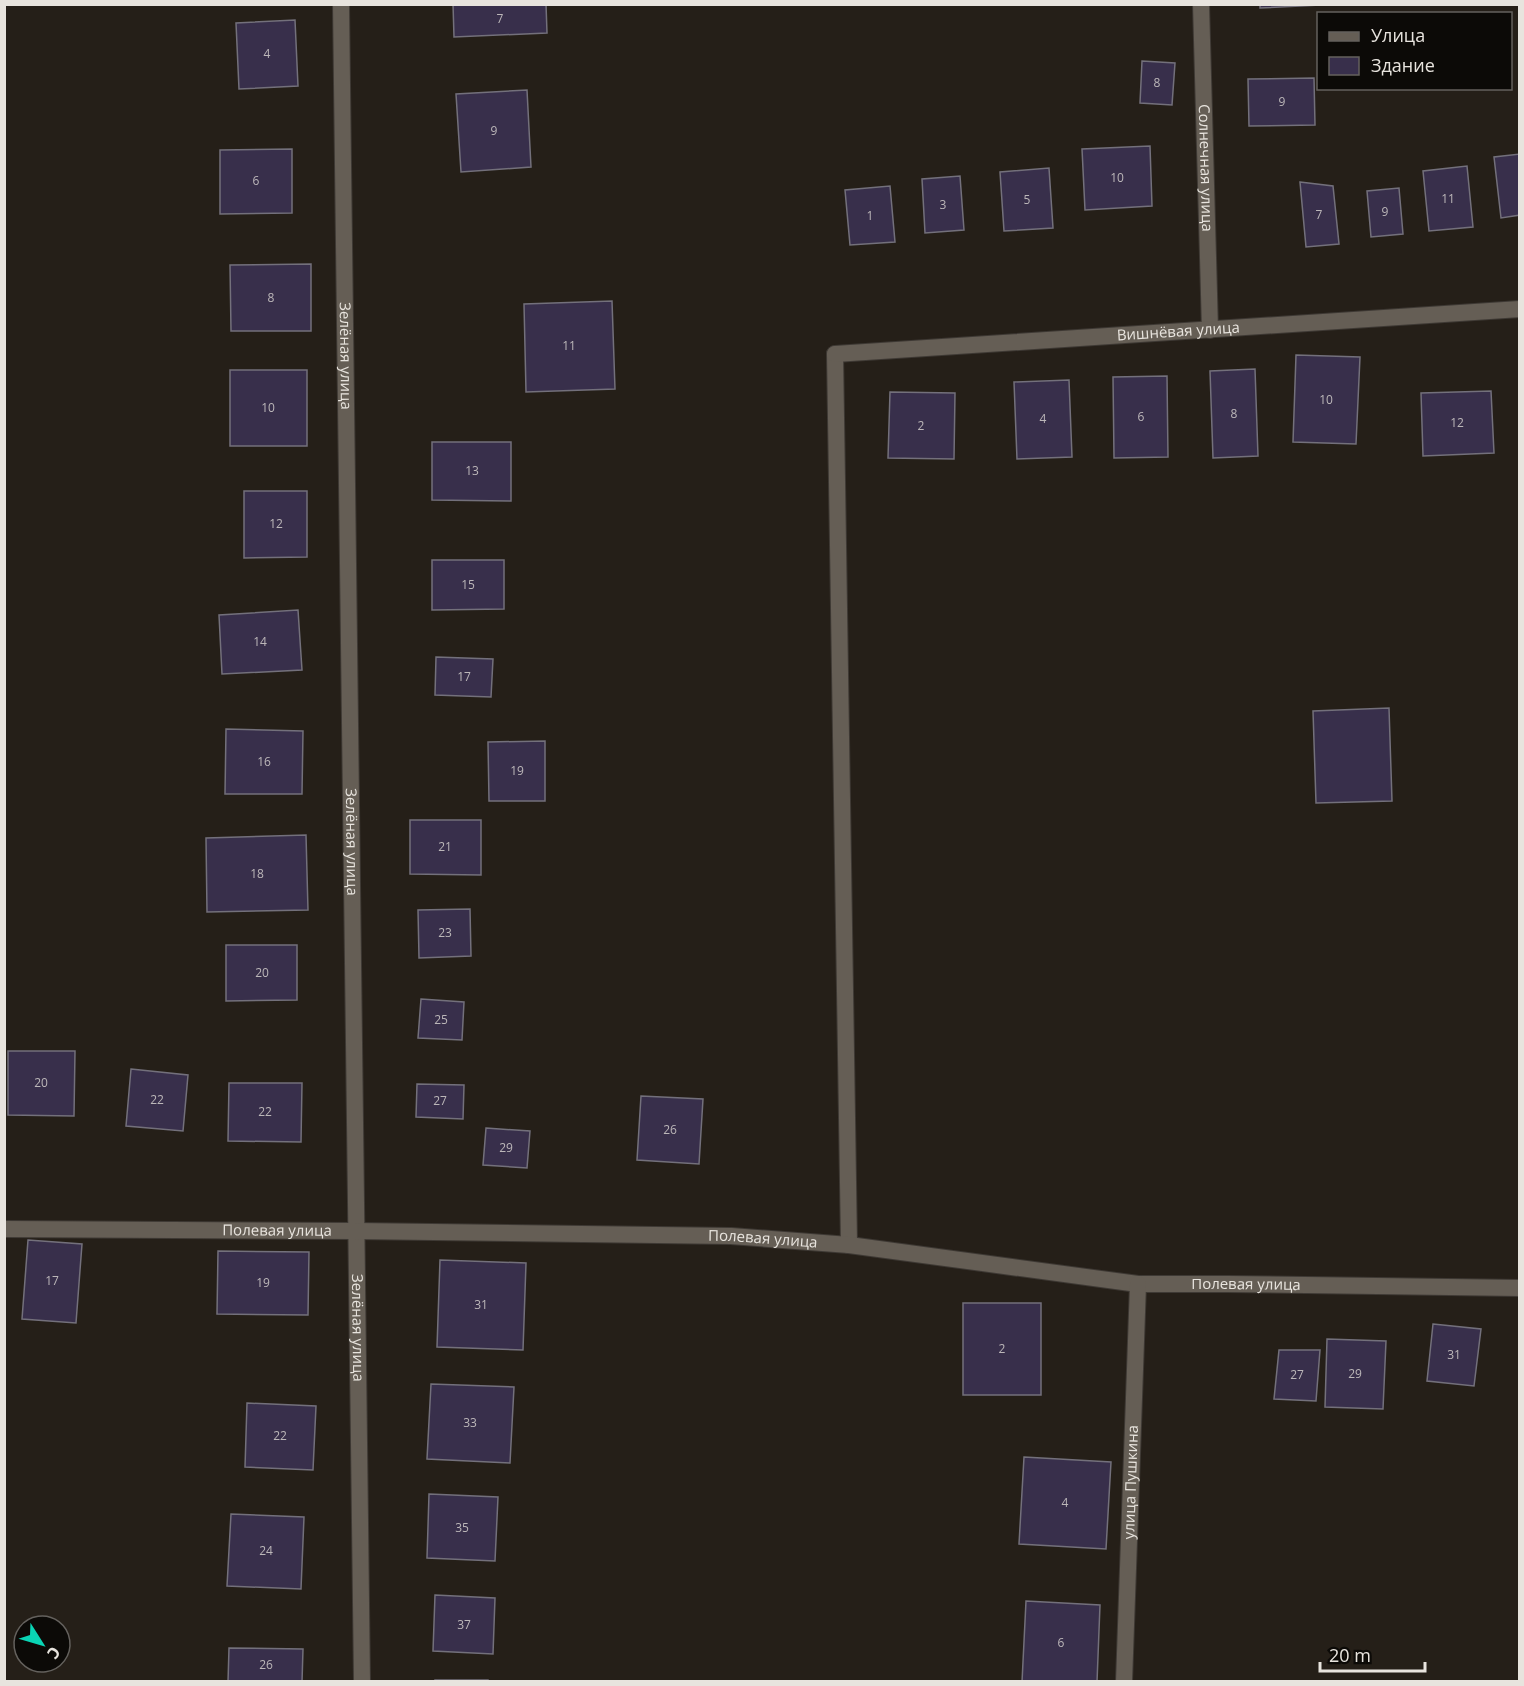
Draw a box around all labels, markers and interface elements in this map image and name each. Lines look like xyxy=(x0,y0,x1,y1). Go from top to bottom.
house number: 7 xyxy=(497,10,504,27)
legend xyxy=(1317,12,1512,90)
text: Улица xyxy=(1371,23,1425,47)
house number: 4 xyxy=(264,45,271,62)
text: Здание xyxy=(1371,53,1435,77)
house number: 8 xyxy=(1154,74,1161,91)
house number: 9 xyxy=(1279,93,1286,110)
street label: Солнечная улица xyxy=(1195,104,1218,232)
house number: 9 xyxy=(491,122,498,139)
house number: 10 xyxy=(1110,169,1124,186)
house number: 6 xyxy=(253,172,260,189)
house number: 11 xyxy=(1441,190,1455,207)
house number: 5 xyxy=(1024,191,1031,208)
house number: 3 xyxy=(940,196,947,213)
house number: 9 xyxy=(1382,203,1389,220)
house number: 7 xyxy=(1316,206,1323,223)
house number: 1 xyxy=(867,207,873,224)
house number: 8 xyxy=(268,289,275,306)
street label: Зелёная улица xyxy=(336,302,357,410)
street label: Вишнёвая улица xyxy=(1116,316,1240,344)
house number: 11 xyxy=(562,337,576,354)
house number: 10 xyxy=(1319,391,1333,408)
house number: 10 xyxy=(261,399,275,416)
house number: 8 xyxy=(1231,405,1238,422)
house number: 6 xyxy=(1138,408,1145,425)
house number: 4 xyxy=(1040,410,1047,427)
house number: 12 xyxy=(1450,414,1464,431)
house number: 2 xyxy=(918,417,925,434)
house number: 13 xyxy=(465,462,479,479)
house number: 12 xyxy=(269,515,283,532)
house number: 15 xyxy=(461,576,475,593)
house number: 14 xyxy=(253,633,267,650)
house number: 17 xyxy=(457,668,471,685)
house number: 16 xyxy=(257,753,271,770)
house number: 19 xyxy=(510,762,524,779)
street label: Зелёная улица xyxy=(342,788,363,896)
house number: 21 xyxy=(438,838,452,855)
house number: 18 xyxy=(250,865,264,882)
house number: 23 xyxy=(438,924,452,941)
house number: 20 xyxy=(255,964,269,981)
house number: 25 xyxy=(434,1011,448,1028)
house number: 20 xyxy=(34,1074,48,1091)
house number: 22 xyxy=(150,1091,164,1108)
house number: 27 xyxy=(433,1092,447,1109)
house number: 22 xyxy=(258,1103,272,1120)
house number: 26 xyxy=(663,1121,677,1138)
house number: 29 xyxy=(499,1139,513,1156)
street label: Полевая улица xyxy=(222,1219,332,1240)
street label: Полевая улица xyxy=(708,1225,818,1252)
house number: 17 xyxy=(45,1272,59,1289)
street label: Полевая улица xyxy=(1191,1273,1301,1294)
house number: 19 xyxy=(256,1274,270,1291)
street label: Зелёная улица xyxy=(348,1274,369,1382)
house number: 31 xyxy=(474,1296,488,1313)
house number: 2 xyxy=(999,1340,1006,1357)
house number: 31 xyxy=(1447,1346,1461,1363)
house number: 29 xyxy=(1348,1365,1362,1382)
house number: 27 xyxy=(1290,1366,1304,1383)
house number: 33 xyxy=(463,1414,477,1431)
street label: улица Пушкина xyxy=(1118,1425,1142,1540)
house number: 22 xyxy=(273,1427,287,1444)
house number: 4 xyxy=(1062,1494,1069,1511)
house number: 35 xyxy=(455,1519,469,1536)
house number: 24 xyxy=(259,1542,273,1559)
north arrow xyxy=(12,1614,72,1674)
house number: 37 xyxy=(457,1616,471,1633)
house number: 6 xyxy=(1058,1634,1065,1651)
scale bar xyxy=(1320,1635,1425,1673)
text: С xyxy=(42,1642,66,1664)
text: 20 m xyxy=(1329,1643,1371,1667)
house number: 26 xyxy=(259,1656,273,1673)

